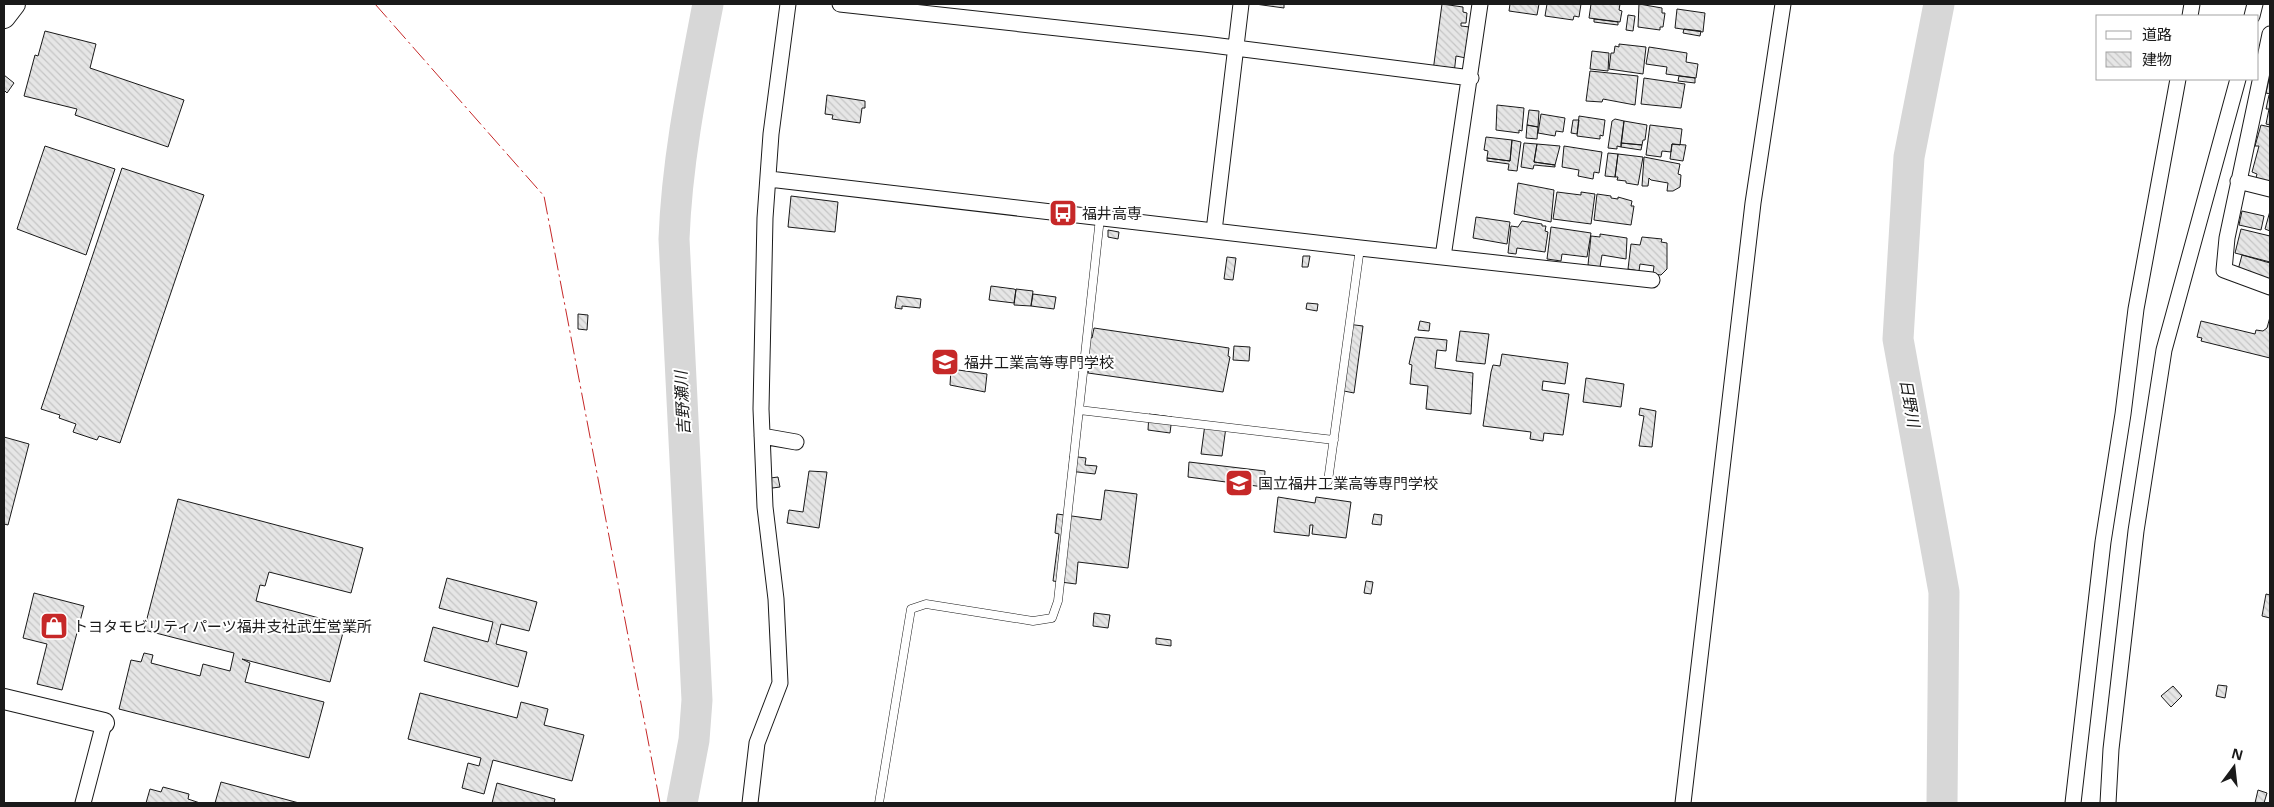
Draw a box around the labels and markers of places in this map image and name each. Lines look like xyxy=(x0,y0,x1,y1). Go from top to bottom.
bus stop icon: 福井高専 xyxy=(1048,198,1078,228)
place label: 福井高専 xyxy=(1082,203,1142,223)
school or university icon: 福井工業高等専門学校 xyxy=(930,347,960,377)
place label: 福井工業高等専門学校 xyxy=(964,352,1114,372)
school or university icon: 国立福井工業高等専門学校 xyxy=(1224,468,1254,498)
place label: 国立福井工業高等専門学校 xyxy=(1258,473,1438,493)
shop icon: トヨタモビリティパーツ福井支社武生営業所 xyxy=(39,611,69,641)
place label: トヨタモビリティパーツ福井支社武生営業所 xyxy=(73,616,372,636)

